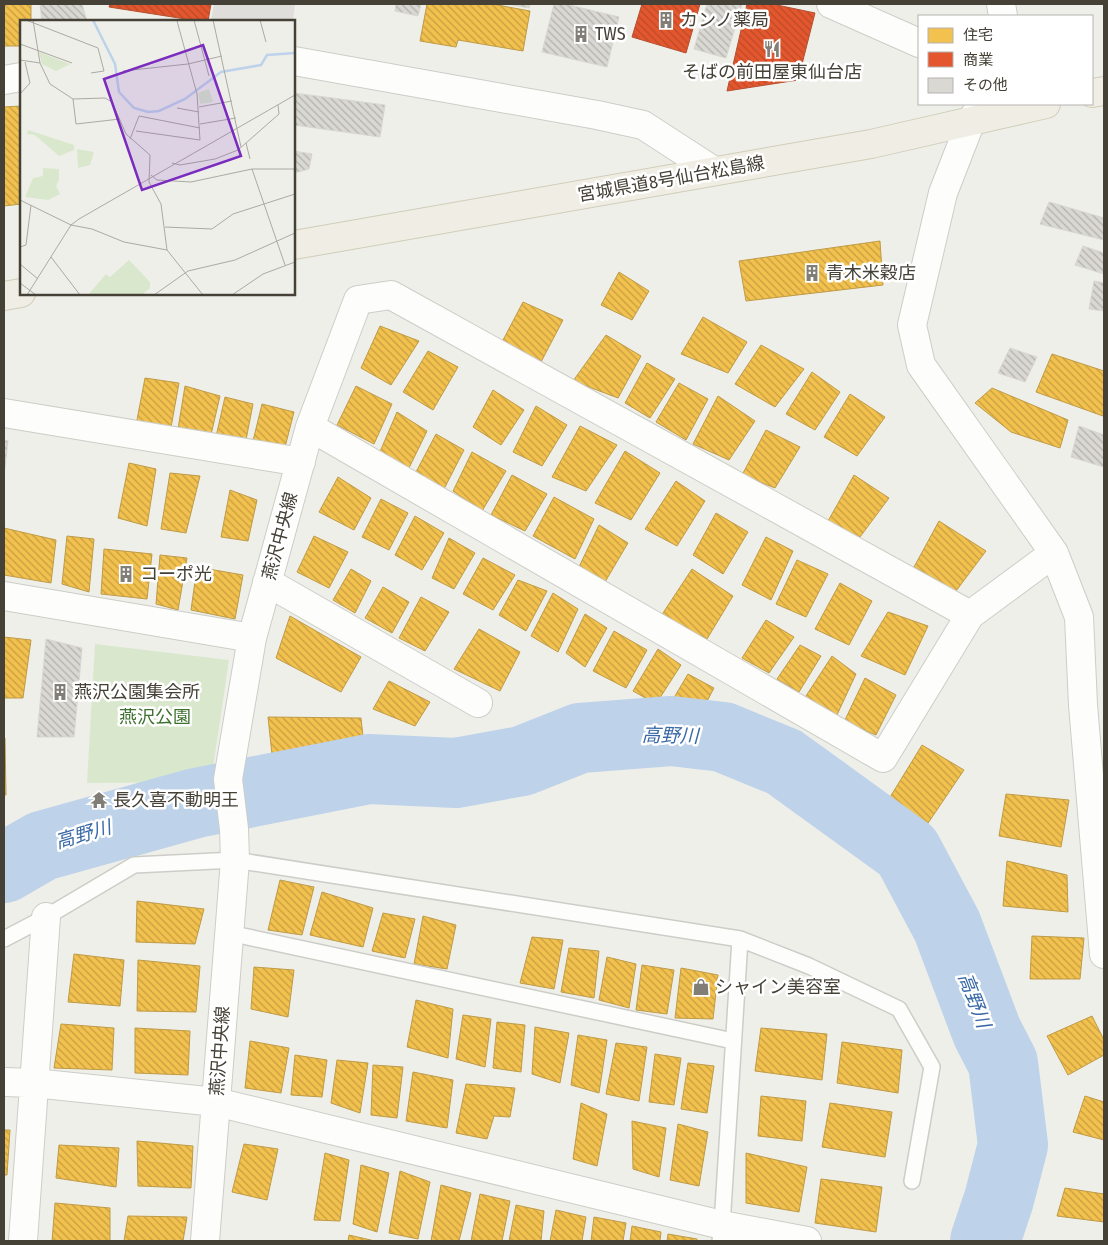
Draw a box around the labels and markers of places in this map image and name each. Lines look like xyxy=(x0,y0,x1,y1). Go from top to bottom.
place label: カンノ薬局 xyxy=(680,9,769,31)
building icon: カンノ薬局 xyxy=(656,10,676,30)
place label: TWS xyxy=(595,23,626,45)
building icon: TWS xyxy=(571,24,591,44)
restaurant icon: そばの前田屋東仙台店 xyxy=(762,39,782,59)
place label: そばの前田屋東仙台店 xyxy=(682,61,862,83)
place label: 青木米穀店 xyxy=(826,262,916,284)
building icon: 青木米穀店 xyxy=(802,263,822,283)
place label: コーポ光 xyxy=(140,563,212,585)
building icon: コーポ光 xyxy=(116,564,136,584)
place label: 燕沢公園集会所 xyxy=(74,681,200,703)
building icon: 燕沢公園集会所 xyxy=(50,682,70,702)
place label: 長久喜不動明王 xyxy=(113,789,239,811)
temple icon: 長久喜不動明王 xyxy=(89,790,109,810)
place label: シャイン美容室 xyxy=(715,976,841,998)
shop icon: シャイン美容室 xyxy=(691,977,711,997)

